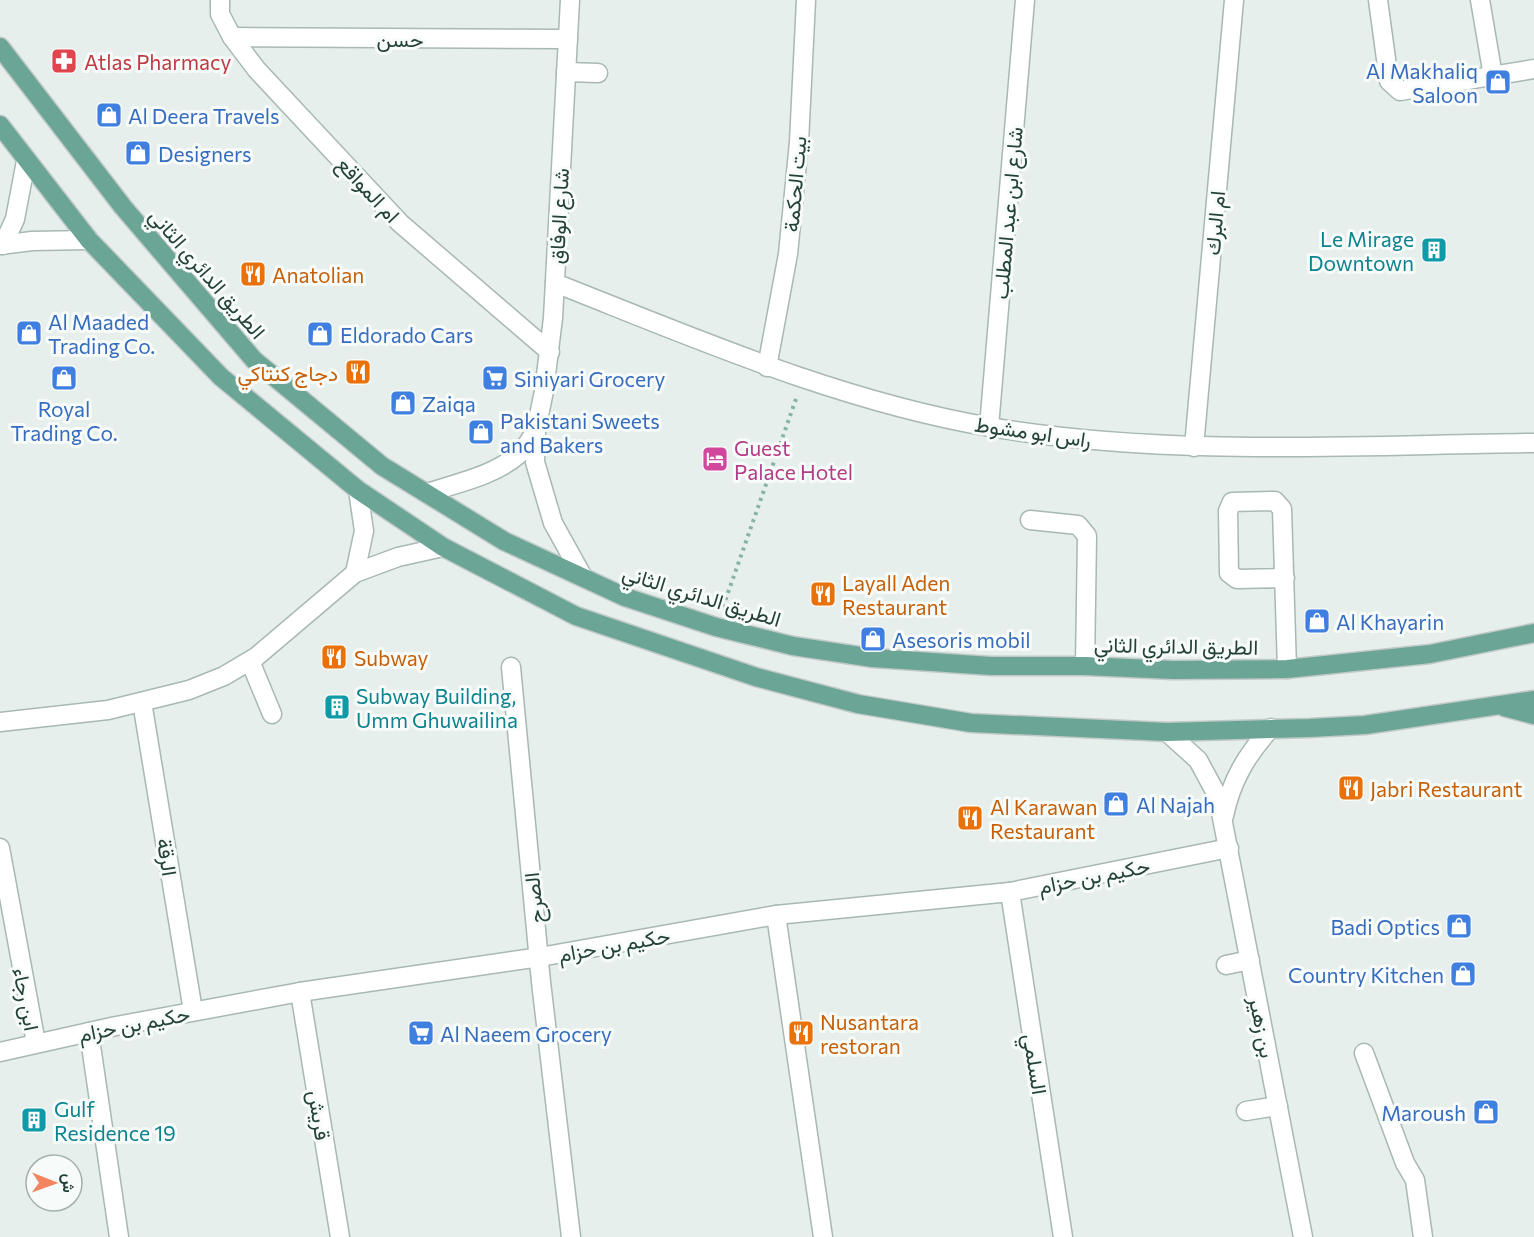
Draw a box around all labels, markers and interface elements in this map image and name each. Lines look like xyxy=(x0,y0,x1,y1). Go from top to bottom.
street label: حسن xyxy=(377,26,423,52)
pharmacy icon: Atlas Pharmacy xyxy=(49,46,79,76)
place label: Atlas Pharmacy xyxy=(84,49,231,74)
place label: Al Makhaliq Saloon xyxy=(1366,58,1478,107)
shop icon: Al Makhaliq Saloon xyxy=(1483,67,1513,97)
shop icon: Al Deera Travels xyxy=(94,100,124,130)
place label: Al Deera Travels xyxy=(128,103,280,128)
street label: شارع ابن عبد المطلب xyxy=(987,126,1030,301)
street label: بيت الحكمة xyxy=(777,135,812,233)
shop icon: Designers xyxy=(123,138,153,168)
place label: Designers xyxy=(158,141,252,166)
street label: ام المواقع xyxy=(330,151,406,229)
street label: شارع الوفاق xyxy=(543,167,576,265)
street label: ام البرك xyxy=(1199,190,1232,257)
street label: الطريق الدائري الثاني xyxy=(140,203,271,347)
place label: Le Mirage Downtown xyxy=(1308,226,1414,275)
building icon: Le Mirage Downtown xyxy=(1419,235,1449,265)
restaurant icon: Anatolian xyxy=(238,259,268,289)
place label: Anatolian xyxy=(272,262,364,287)
place label: Al Maaded Trading Co. xyxy=(48,309,155,358)
shop icon: Al Maaded Trading Co. xyxy=(14,318,44,348)
shop icon: Eldorado Cars xyxy=(305,319,335,349)
place label: Eldorado Cars xyxy=(340,322,473,347)
restaurant icon: دجاج كنتاكي xyxy=(343,357,373,387)
place label: دجاج كنتاكي xyxy=(237,360,338,391)
shop icon: Royal Trading Co. xyxy=(49,363,79,393)
supermarket icon: Siniyari Grocery xyxy=(480,363,510,393)
place label: Siniyari Grocery xyxy=(514,366,665,391)
shop icon: Zaiqa xyxy=(388,388,418,418)
place label: Zaiqa xyxy=(422,391,476,416)
place label: Royal Trading Co. xyxy=(10,396,118,445)
place label: Pakistani Sweets and Bakers xyxy=(500,408,660,457)
street label: راس ابو مشوط xyxy=(973,410,1093,454)
shop icon: Pakistani Sweets and Bakers xyxy=(466,417,496,447)
place label: Guest Palace Hotel xyxy=(734,435,853,484)
hotel icon: Guest Palace Hotel xyxy=(700,444,730,474)
street label: الطريق الدائري الثاني xyxy=(618,559,784,637)
place label: Layall Aden Restaurant xyxy=(842,570,950,619)
restaurant icon: Layall Aden Restaurant xyxy=(808,579,838,609)
shop icon: Al Khayarin xyxy=(1302,606,1332,636)
place label: Al Khayarin xyxy=(1336,609,1444,634)
shop icon: Asesoris mobil xyxy=(858,624,888,654)
place label: Asesoris mobil xyxy=(892,627,1031,652)
street label: الطريق الدائري الثاني xyxy=(1094,631,1258,665)
restaurant icon: Subway xyxy=(319,642,349,672)
place label: Subway xyxy=(354,645,429,670)
place label: Subway Building, Umm Ghuwailina xyxy=(356,683,518,732)
building icon: Subway Building, Umm Ghuwailina xyxy=(322,692,352,722)
restaurant icon: Jabri Restaurant xyxy=(1336,773,1366,803)
place label: Jabri Restaurant xyxy=(1370,776,1522,801)
shop icon: Al Najah xyxy=(1101,789,1131,819)
place label: Al Najah xyxy=(1136,792,1215,817)
place label: Al Karawan Restaurant xyxy=(990,794,1097,843)
restaurant icon: Al Karawan Restaurant xyxy=(955,803,985,833)
street label: الرقة xyxy=(151,836,183,878)
street label: حكيم بن حزام xyxy=(1036,852,1153,901)
street label: الصرح xyxy=(518,871,551,925)
shop icon: Badi Optics xyxy=(1444,911,1474,941)
place label: Badi Optics xyxy=(1331,914,1440,939)
street label: حكيم بن حزام xyxy=(556,922,672,969)
shop icon: Country Kitchen xyxy=(1448,959,1478,989)
place label: Country Kitchen xyxy=(1288,962,1444,987)
street label: ابن رجاء xyxy=(7,965,45,1033)
street label: بن زهير xyxy=(1243,993,1281,1060)
street label: حكيم بن حزام xyxy=(76,1000,193,1049)
place label: Nusantara restoran xyxy=(820,1009,919,1058)
supermarket icon: Al Naeem Grocery xyxy=(406,1018,436,1048)
restaurant icon: Nusantara restoran xyxy=(786,1018,816,1048)
place label: Al Naeem Grocery xyxy=(440,1021,612,1046)
street label: السلمي xyxy=(1013,1032,1053,1097)
street label: قريش xyxy=(302,1088,336,1142)
place label: Gulf Residence 19 xyxy=(54,1096,176,1145)
shop icon: Maroush xyxy=(1471,1097,1501,1127)
place label: Maroush xyxy=(1381,1100,1466,1125)
building icon: Gulf Residence 19 xyxy=(19,1105,49,1135)
north arrow xyxy=(24,1153,84,1213)
text: ش xyxy=(59,1173,79,1193)

